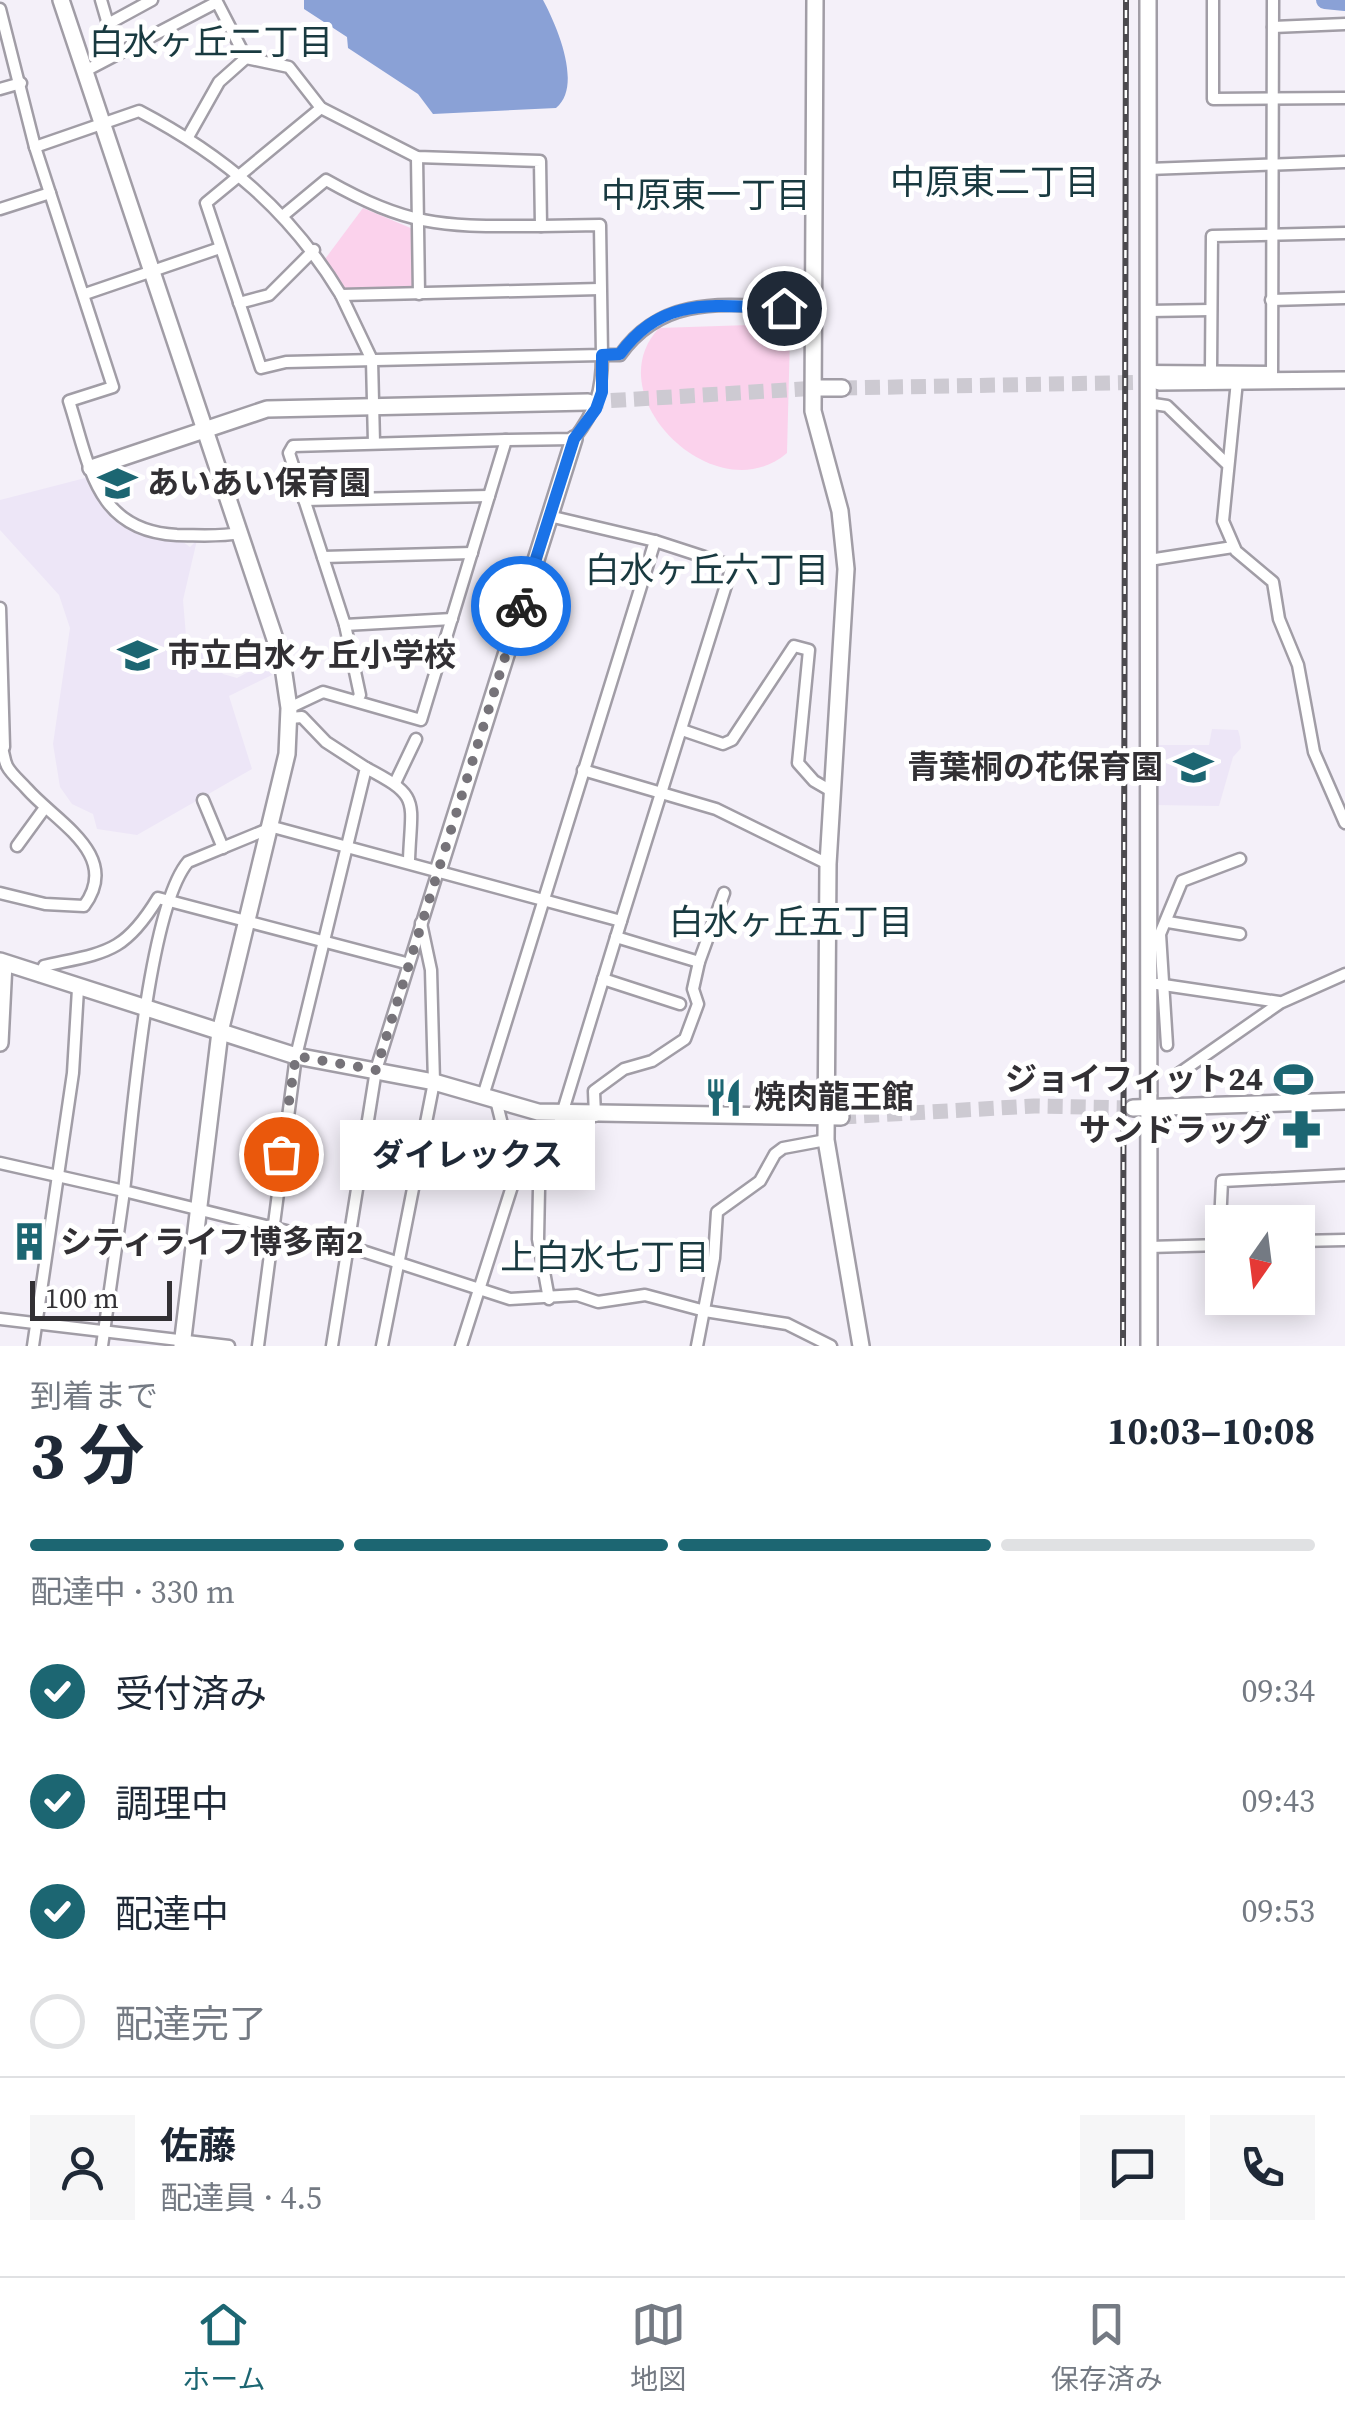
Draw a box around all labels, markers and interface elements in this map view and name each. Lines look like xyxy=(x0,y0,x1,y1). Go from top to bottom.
district label: 白水ヶ丘二丁目 xyxy=(88,18,334,66)
district label: 中原東二丁目 xyxy=(890,158,1100,206)
district label: 中原東一丁目 xyxy=(601,171,811,219)
pin xyxy=(742,266,827,351)
icon: home xyxy=(757,281,812,336)
place label: あいあい保育園 xyxy=(147,461,371,505)
school or university icon: あいあい保育園 xyxy=(96,462,138,504)
district label: 白水ヶ丘六丁目 xyxy=(584,546,830,594)
courier xyxy=(471,556,571,656)
icon: bike xyxy=(494,579,549,634)
place label: 市立白水ヶ丘小学校 xyxy=(168,633,456,677)
school or university icon: 市立白水ヶ丘小学校 xyxy=(117,634,159,676)
place label: 青葉桐の花保育園 xyxy=(907,745,1163,789)
school or university icon: 青葉桐の花保育園 xyxy=(1172,746,1214,788)
district label: 白水ヶ丘五丁目 xyxy=(668,898,914,946)
place label: ジョイフィット24 xyxy=(1005,1057,1263,1101)
sports icon: ジョイフィット24 xyxy=(1272,1058,1314,1100)
place label: 焼肉龍王館 xyxy=(754,1075,914,1119)
restaurant icon: 焼肉龍王館 xyxy=(703,1076,745,1118)
place label: サンドラッグ xyxy=(1079,1108,1271,1152)
pharmacy icon: サンドラッグ xyxy=(1280,1109,1322,1151)
pin xyxy=(239,1112,324,1197)
callout: ダイレックス xyxy=(341,1119,596,1189)
icon: bag xyxy=(254,1127,309,1182)
text: ダイレックス xyxy=(372,1133,563,1177)
north arrow xyxy=(1205,1205,1315,1315)
map controls xyxy=(1205,1205,1315,1315)
place label: シティライフ博多南2 xyxy=(60,1220,363,1264)
building icon: シティライフ博多南2 xyxy=(9,1221,51,1263)
district label: 上白水七丁目 xyxy=(500,1233,710,1281)
scale bar xyxy=(30,1276,172,1320)
text: 100 m xyxy=(45,1279,119,1317)
text: 到着まで xyxy=(30,1374,158,1418)
text: 10:03–10:08 xyxy=(1107,1405,1315,1457)
text: 3 分 xyxy=(30,1411,144,1500)
text: 配達中 · 330 m xyxy=(30,1570,235,1614)
icon: check xyxy=(30,1664,85,1719)
text: 受付済み xyxy=(115,1668,267,1720)
text: 09:34 xyxy=(1241,1669,1315,1713)
icon: check xyxy=(30,1774,85,1829)
text: 調理中 xyxy=(115,1778,229,1830)
text: 09:43 xyxy=(1241,1779,1315,1823)
icon: check xyxy=(30,1884,85,1939)
text: 配達中 xyxy=(115,1888,229,1940)
text: 09:53 xyxy=(1241,1889,1315,1933)
text: 配達完了 xyxy=(115,1998,267,2050)
button: person xyxy=(30,2115,135,2220)
button: chat xyxy=(1080,2115,1185,2220)
button: phone xyxy=(1210,2115,1315,2220)
text: 佐藤 xyxy=(160,2120,236,2172)
text: 配達員 · 4.5 xyxy=(160,2176,322,2220)
tab: ホーム xyxy=(182,2297,265,2398)
tab: 地図 xyxy=(630,2297,686,2398)
tab: 保存済み xyxy=(1051,2297,1163,2398)

